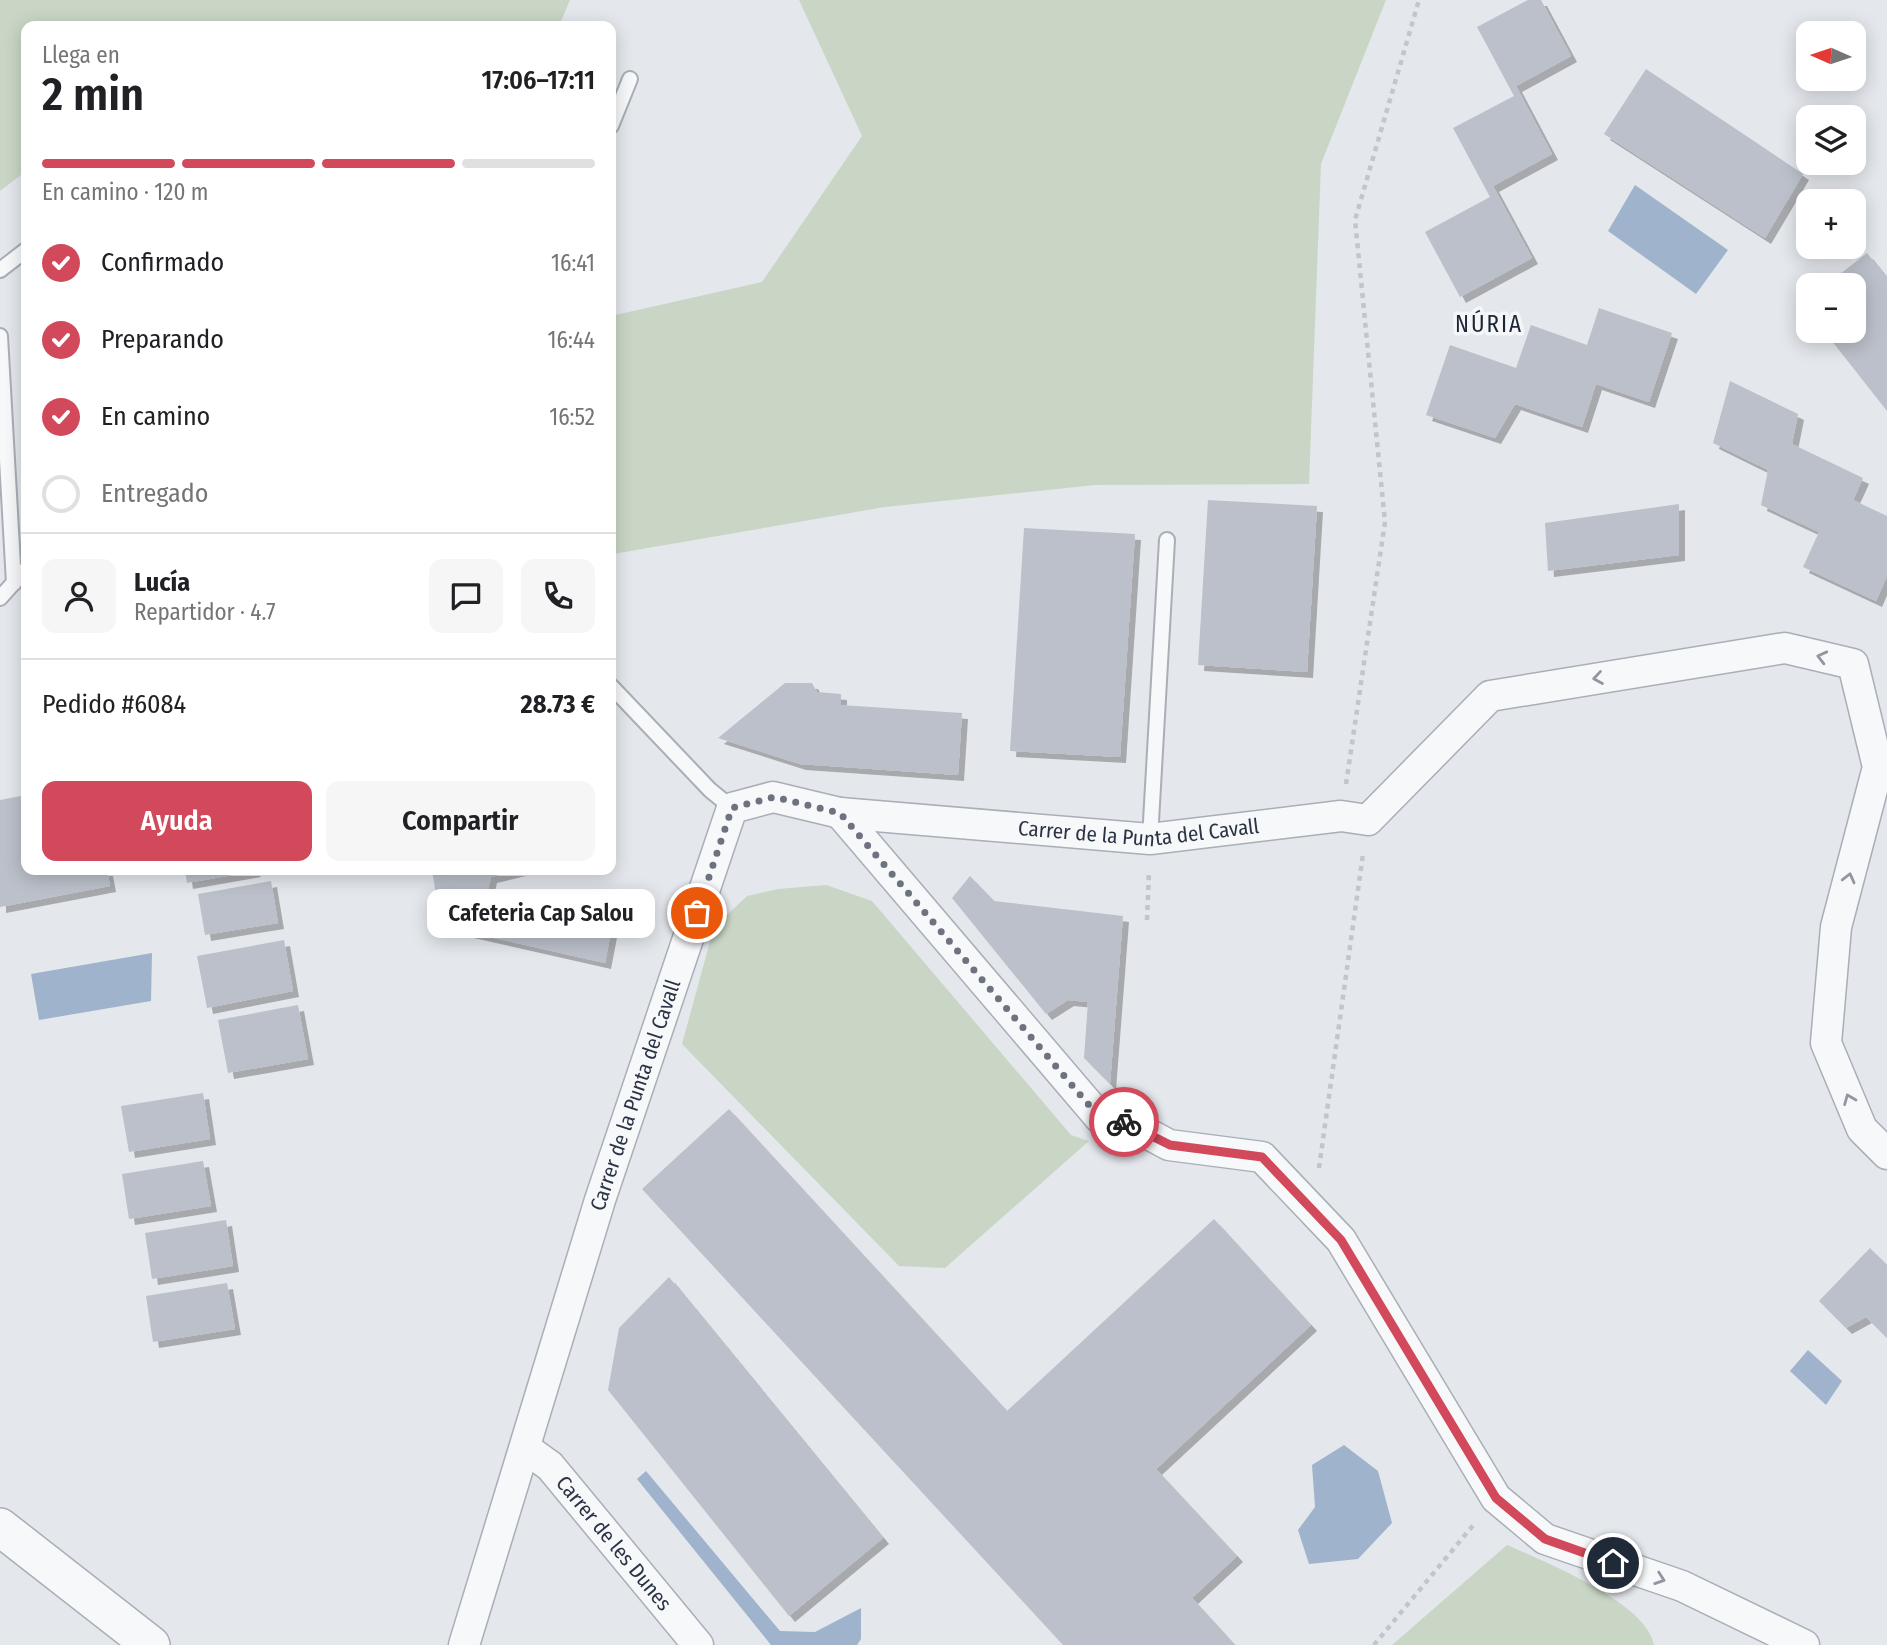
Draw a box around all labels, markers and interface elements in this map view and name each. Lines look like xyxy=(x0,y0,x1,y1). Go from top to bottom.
north arrow xyxy=(1796,21,1866,91)
map controls xyxy=(1796,21,1866,343)
text: Llega en xyxy=(42,41,120,69)
text: 17:06–17:11 xyxy=(481,65,595,96)
text: 2 min xyxy=(42,67,144,122)
button: layers xyxy=(1796,105,1866,175)
text: En camino · 120 m xyxy=(42,178,209,206)
button: + xyxy=(1796,189,1866,259)
icon: check xyxy=(42,244,80,282)
text: Confirmado xyxy=(101,247,224,278)
text: 16:41 xyxy=(551,249,595,277)
button: − xyxy=(1796,273,1866,343)
district label: NÚRIA xyxy=(1455,309,1523,338)
icon: check xyxy=(42,321,80,359)
text: Preparando xyxy=(101,324,224,355)
text: 16:44 xyxy=(548,326,595,354)
icon: check xyxy=(42,398,80,436)
text: En camino xyxy=(101,401,210,432)
text: 16:52 xyxy=(549,403,595,431)
text: Entregado xyxy=(101,478,208,509)
button: person xyxy=(42,559,116,633)
button: chat xyxy=(429,559,503,633)
button: phone xyxy=(521,559,595,633)
text: Lucía xyxy=(134,567,190,598)
text: Repartidor · 4.7 xyxy=(134,598,276,626)
one-way arrow xyxy=(1816,651,1828,665)
one-way arrow xyxy=(1592,670,1604,685)
text: Pedido #6084 xyxy=(42,689,186,720)
text: 28.73 € xyxy=(521,689,595,720)
button: Ayuda xyxy=(42,781,312,861)
button: Compartir xyxy=(326,781,595,861)
street label: Carrer de la Punta del Cavall xyxy=(1017,813,1261,852)
one-way arrow xyxy=(1841,872,1855,884)
pin xyxy=(667,883,727,943)
callout: Cafeteria Cap Salou xyxy=(428,888,655,937)
icon: bag xyxy=(678,894,716,932)
text: Cafeteria Cap Salou xyxy=(448,899,634,927)
street label: Carrer de la Punta del Cavall xyxy=(585,976,686,1214)
courier xyxy=(1089,1087,1159,1157)
one-way arrow xyxy=(1844,1094,1858,1106)
icon: bike xyxy=(1105,1103,1143,1141)
street label: Carrer de les Dunes xyxy=(550,1470,677,1616)
pin xyxy=(1583,1533,1643,1593)
icon: home xyxy=(1594,1544,1632,1582)
one-way arrow xyxy=(1654,1571,1666,1585)

